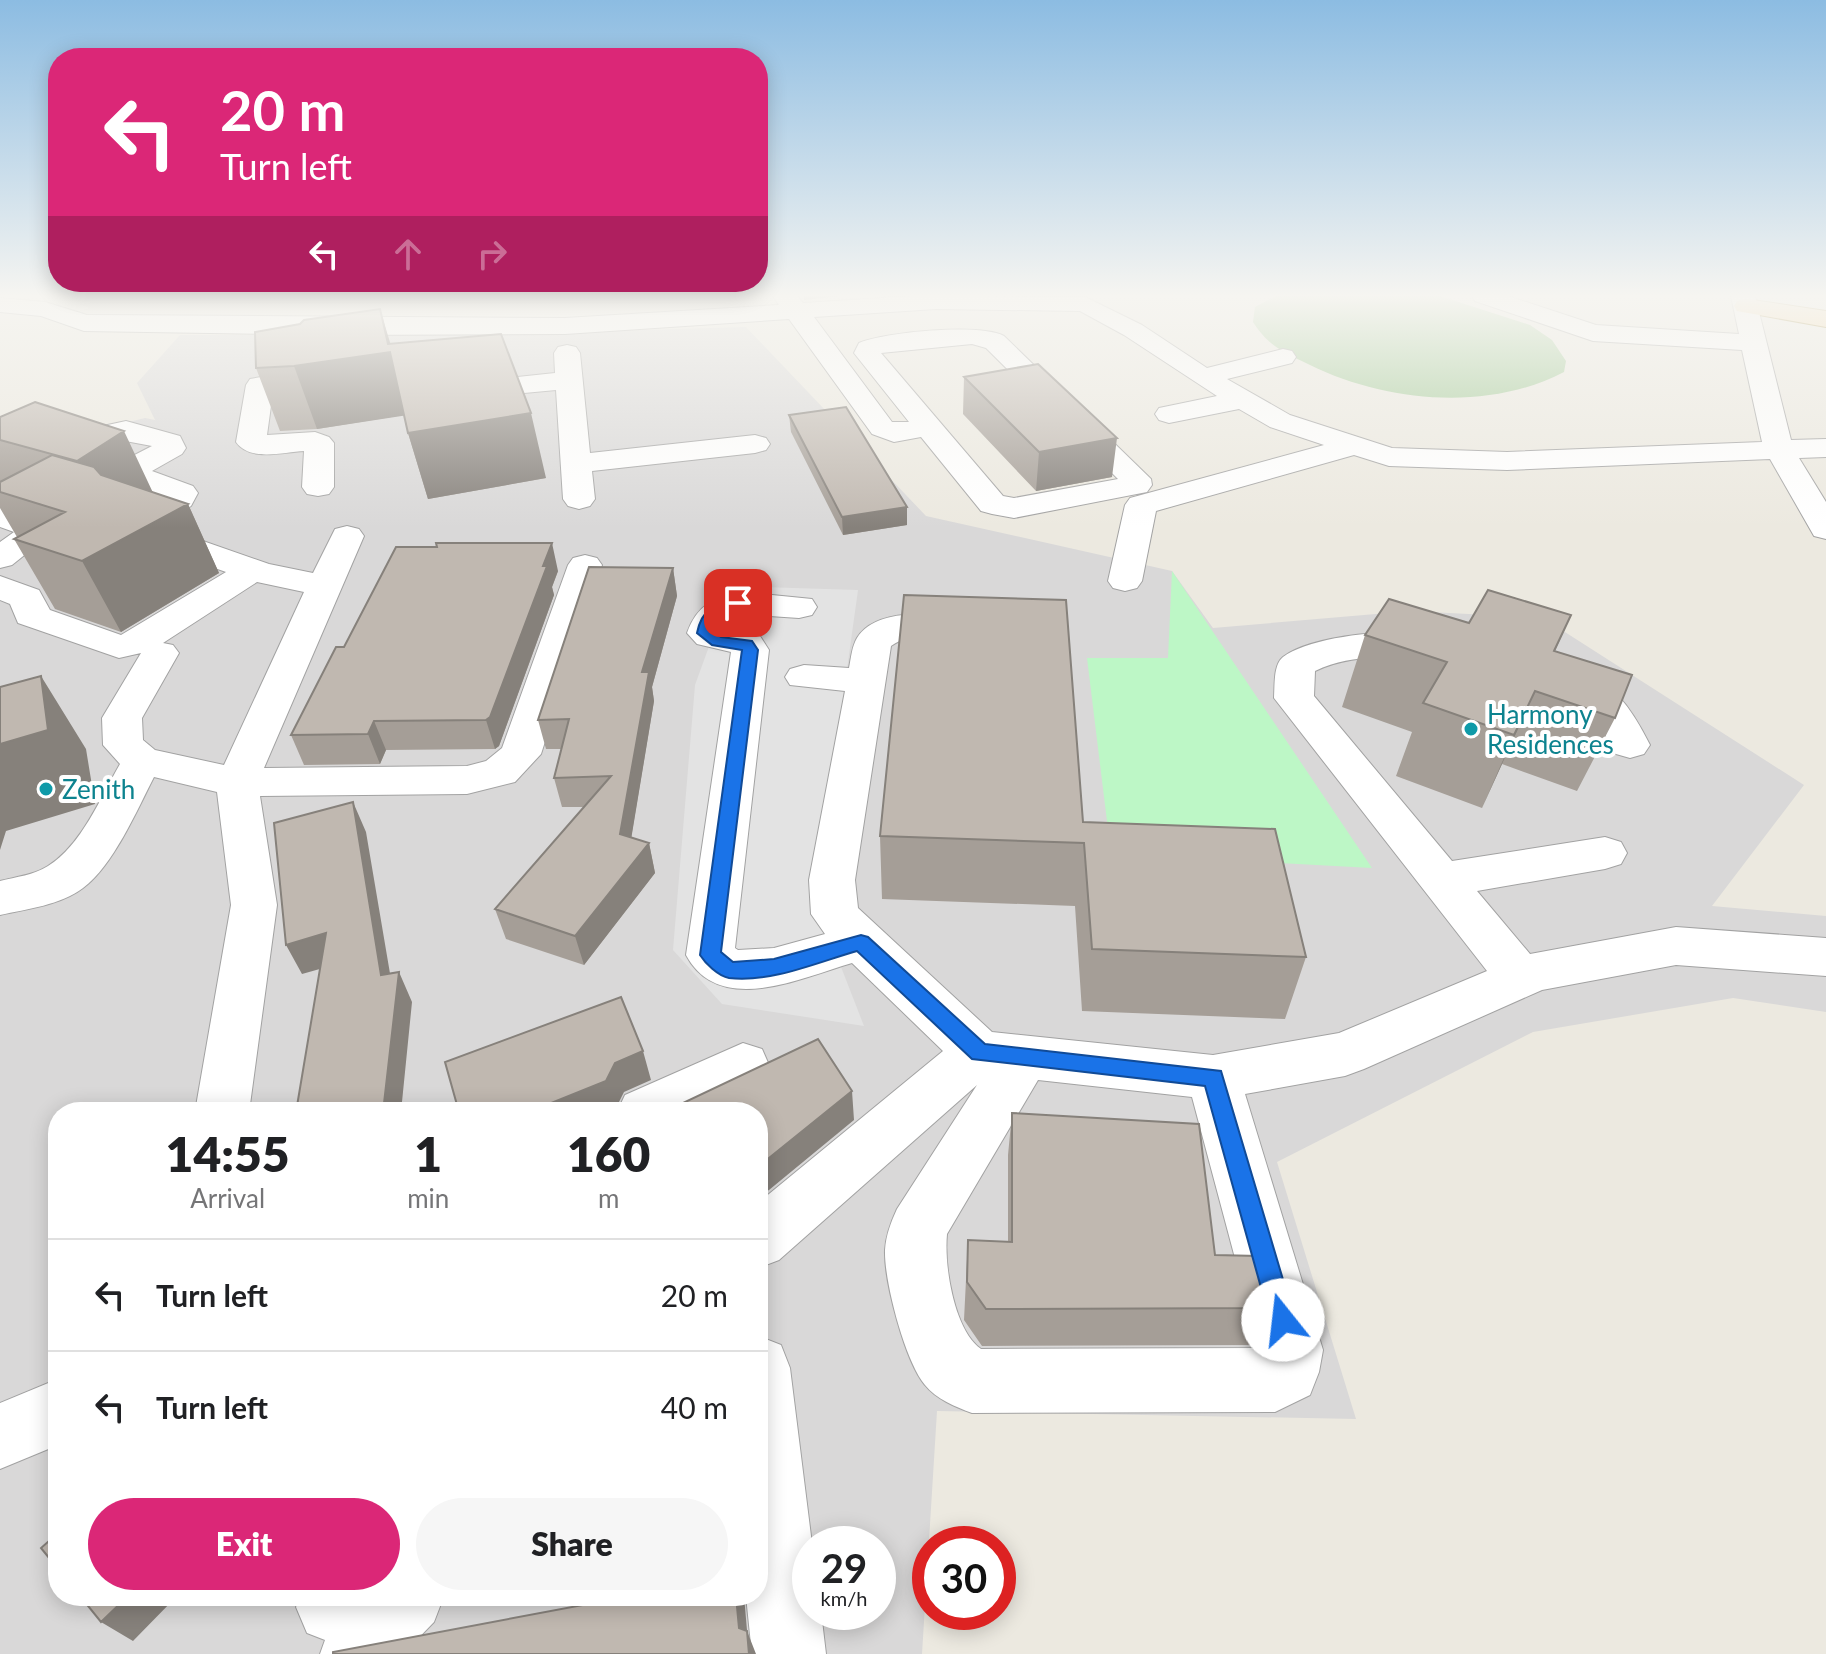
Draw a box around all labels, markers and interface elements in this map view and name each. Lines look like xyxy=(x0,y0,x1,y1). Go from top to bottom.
text: 20 m xyxy=(220,76,345,143)
icon: left xyxy=(88,80,192,184)
text: Turn left xyxy=(220,144,352,188)
icon: left xyxy=(302,232,346,276)
icon: ahead xyxy=(386,232,430,276)
icon: right xyxy=(470,232,514,276)
pin xyxy=(704,569,772,637)
icon: arrive xyxy=(716,581,760,625)
place label: Harmony Residences xyxy=(1487,698,1614,760)
marker: Harmony Residences xyxy=(1462,720,1480,738)
place label: Zenith xyxy=(62,773,135,805)
marker: Zenith xyxy=(37,780,55,798)
text: 14:55 xyxy=(166,1125,290,1182)
text: 1 xyxy=(414,1125,442,1182)
text: 160 xyxy=(567,1125,650,1182)
text: Arrival xyxy=(190,1182,265,1214)
text: min xyxy=(407,1182,449,1214)
text: m xyxy=(598,1182,619,1214)
icon: left xyxy=(88,1273,132,1317)
text: Turn left xyxy=(156,1277,268,1313)
text: 20 m xyxy=(661,1277,728,1313)
position arrow xyxy=(1241,1278,1325,1362)
icon: left xyxy=(88,1385,132,1429)
text: Turn left xyxy=(156,1389,268,1425)
text: 40 m xyxy=(661,1389,728,1425)
button: Exit xyxy=(88,1498,400,1590)
button: Share xyxy=(416,1498,728,1590)
speed limit sign: 30 xyxy=(912,1526,1016,1630)
text: 29 xyxy=(821,1544,867,1592)
text: km/h xyxy=(821,1586,867,1610)

